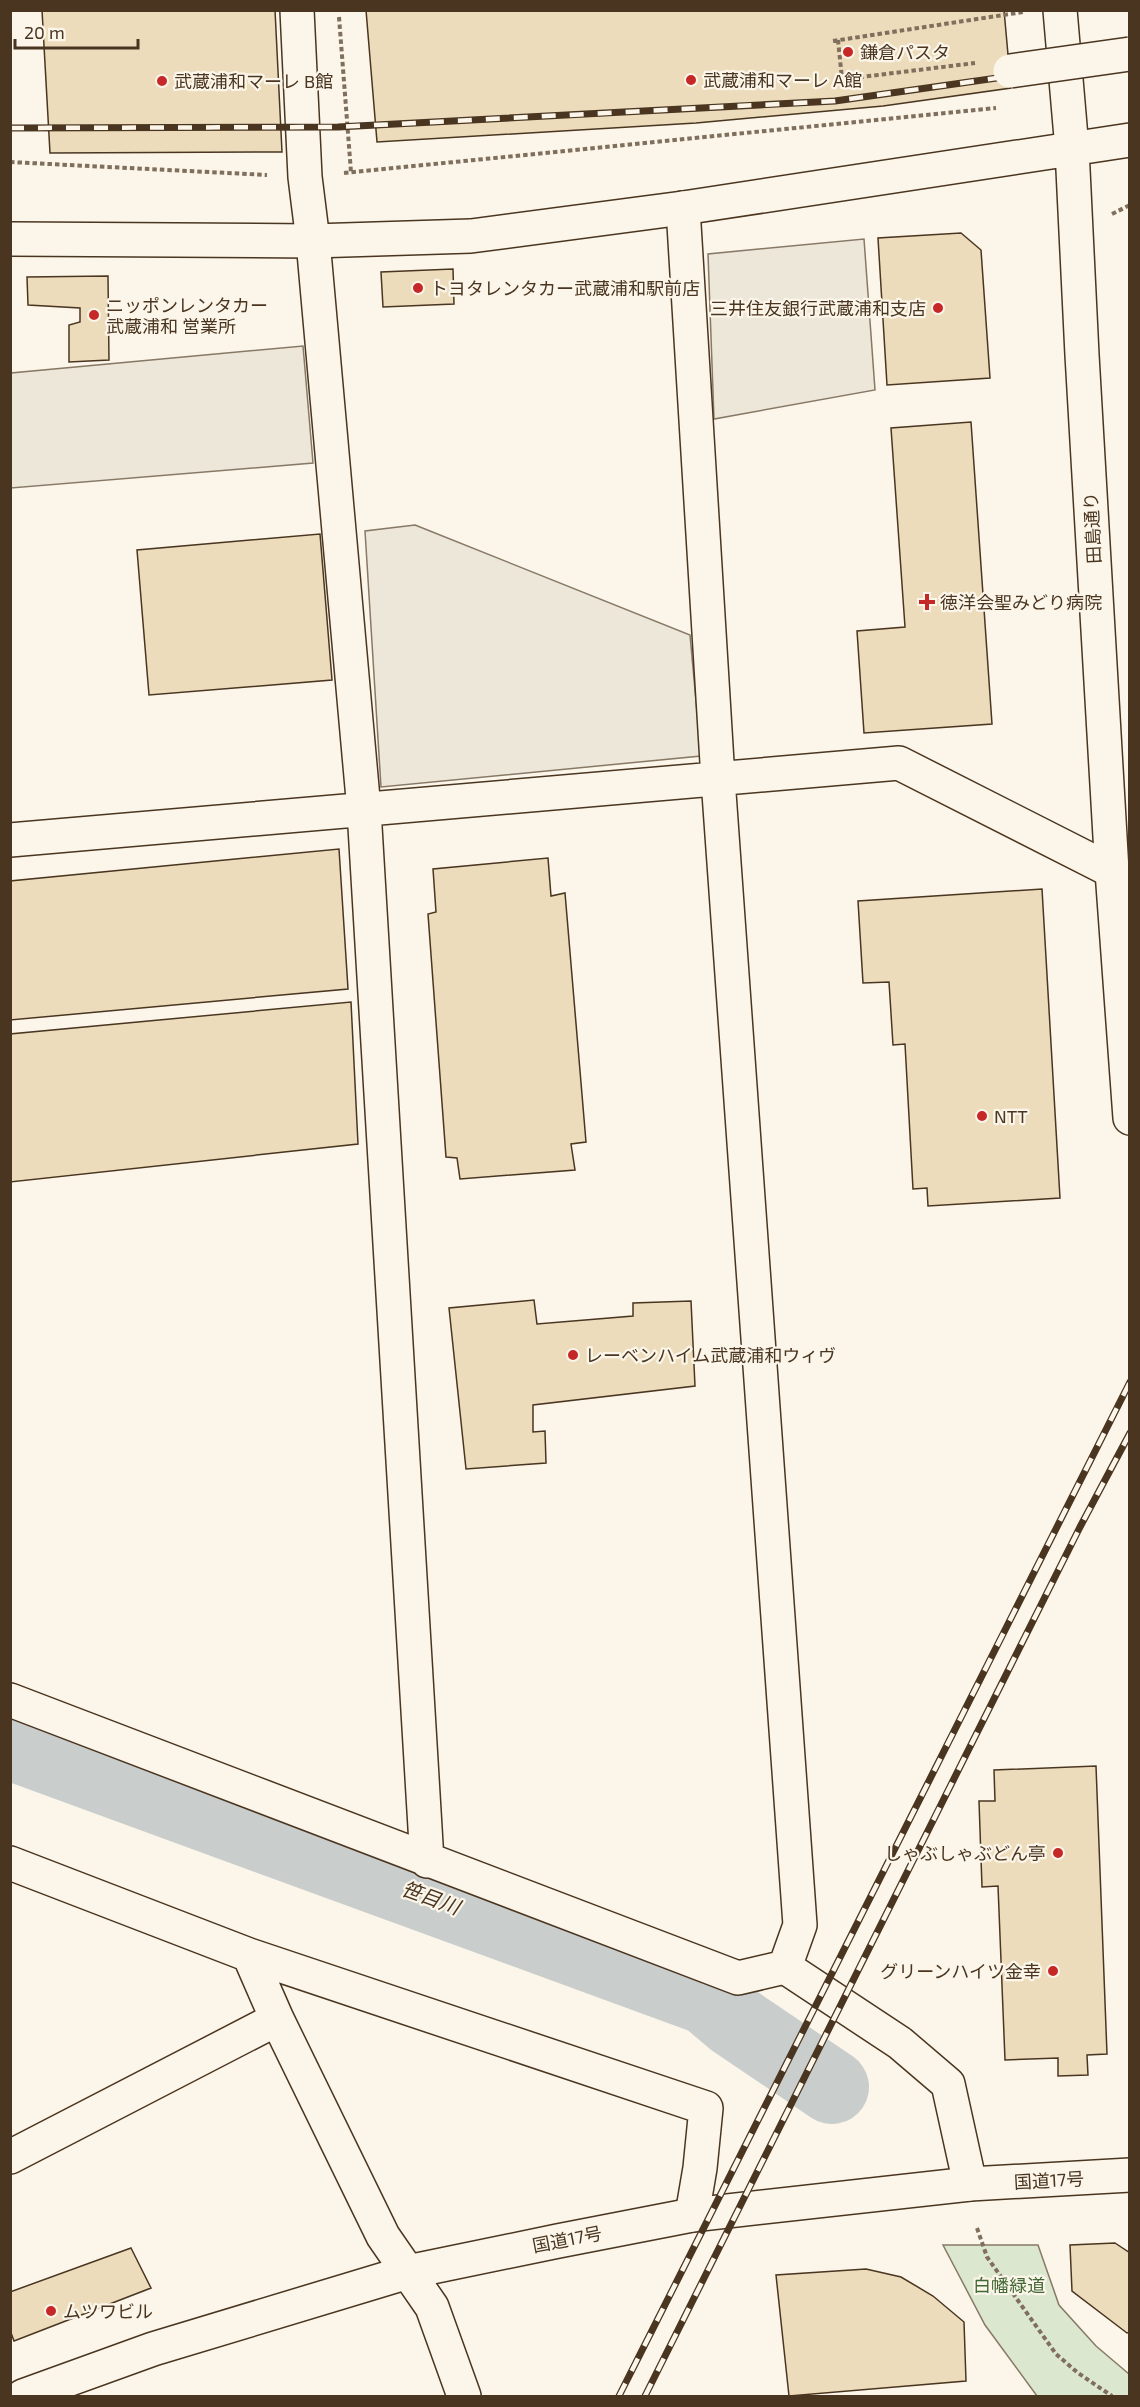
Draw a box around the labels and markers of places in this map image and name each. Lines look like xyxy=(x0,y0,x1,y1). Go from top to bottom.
place label: 鎌倉パスタ xyxy=(860,41,950,63)
marker: 鎌倉パスタ xyxy=(841,45,855,59)
place label: 武蔵浦和マーレ A館 xyxy=(703,69,862,91)
place label: 武蔵浦和マーレ B館 xyxy=(174,70,333,92)
marker: 武蔵浦和マーレ A館 xyxy=(684,73,698,87)
marker: 武蔵浦和マーレ B館 xyxy=(155,74,169,88)
place label: トヨタレンタカー武蔵浦和駅前店 xyxy=(430,277,700,299)
marker: トヨタレンタカー武蔵浦和駅前店 xyxy=(411,281,425,295)
place label: ニッポンレンタカー 武蔵浦和 営業所 xyxy=(106,294,268,337)
place label: 三井住友銀行武蔵浦和支店 xyxy=(710,297,926,319)
marker: 三井住友銀行武蔵浦和支店 xyxy=(931,301,945,315)
marker: ニッポンレンタカー 武蔵浦和 営業所 xyxy=(87,308,101,322)
place label: 徳洋会聖みどり病院 xyxy=(940,591,1102,613)
marker: 徳洋会聖みどり病院 xyxy=(918,593,936,611)
place label: NTT xyxy=(994,1105,1028,1127)
marker: NTT xyxy=(975,1109,989,1123)
place label: レーベンハイム武蔵浦和ウィヴ xyxy=(585,1344,836,1366)
marker: レーベンハイム武蔵浦和ウィヴ xyxy=(566,1348,580,1362)
place label: しゃぶしゃぶどん亭 xyxy=(884,1842,1046,1864)
marker: しゃぶしゃぶどん亭 xyxy=(1051,1846,1065,1860)
place label: グリーンハイツ金幸 xyxy=(880,1960,1041,1982)
marker: グリーンハイツ金幸 xyxy=(1046,1964,1060,1978)
place label: ムツワビル xyxy=(63,2300,153,2322)
marker: ムツワビル xyxy=(44,2304,58,2318)

